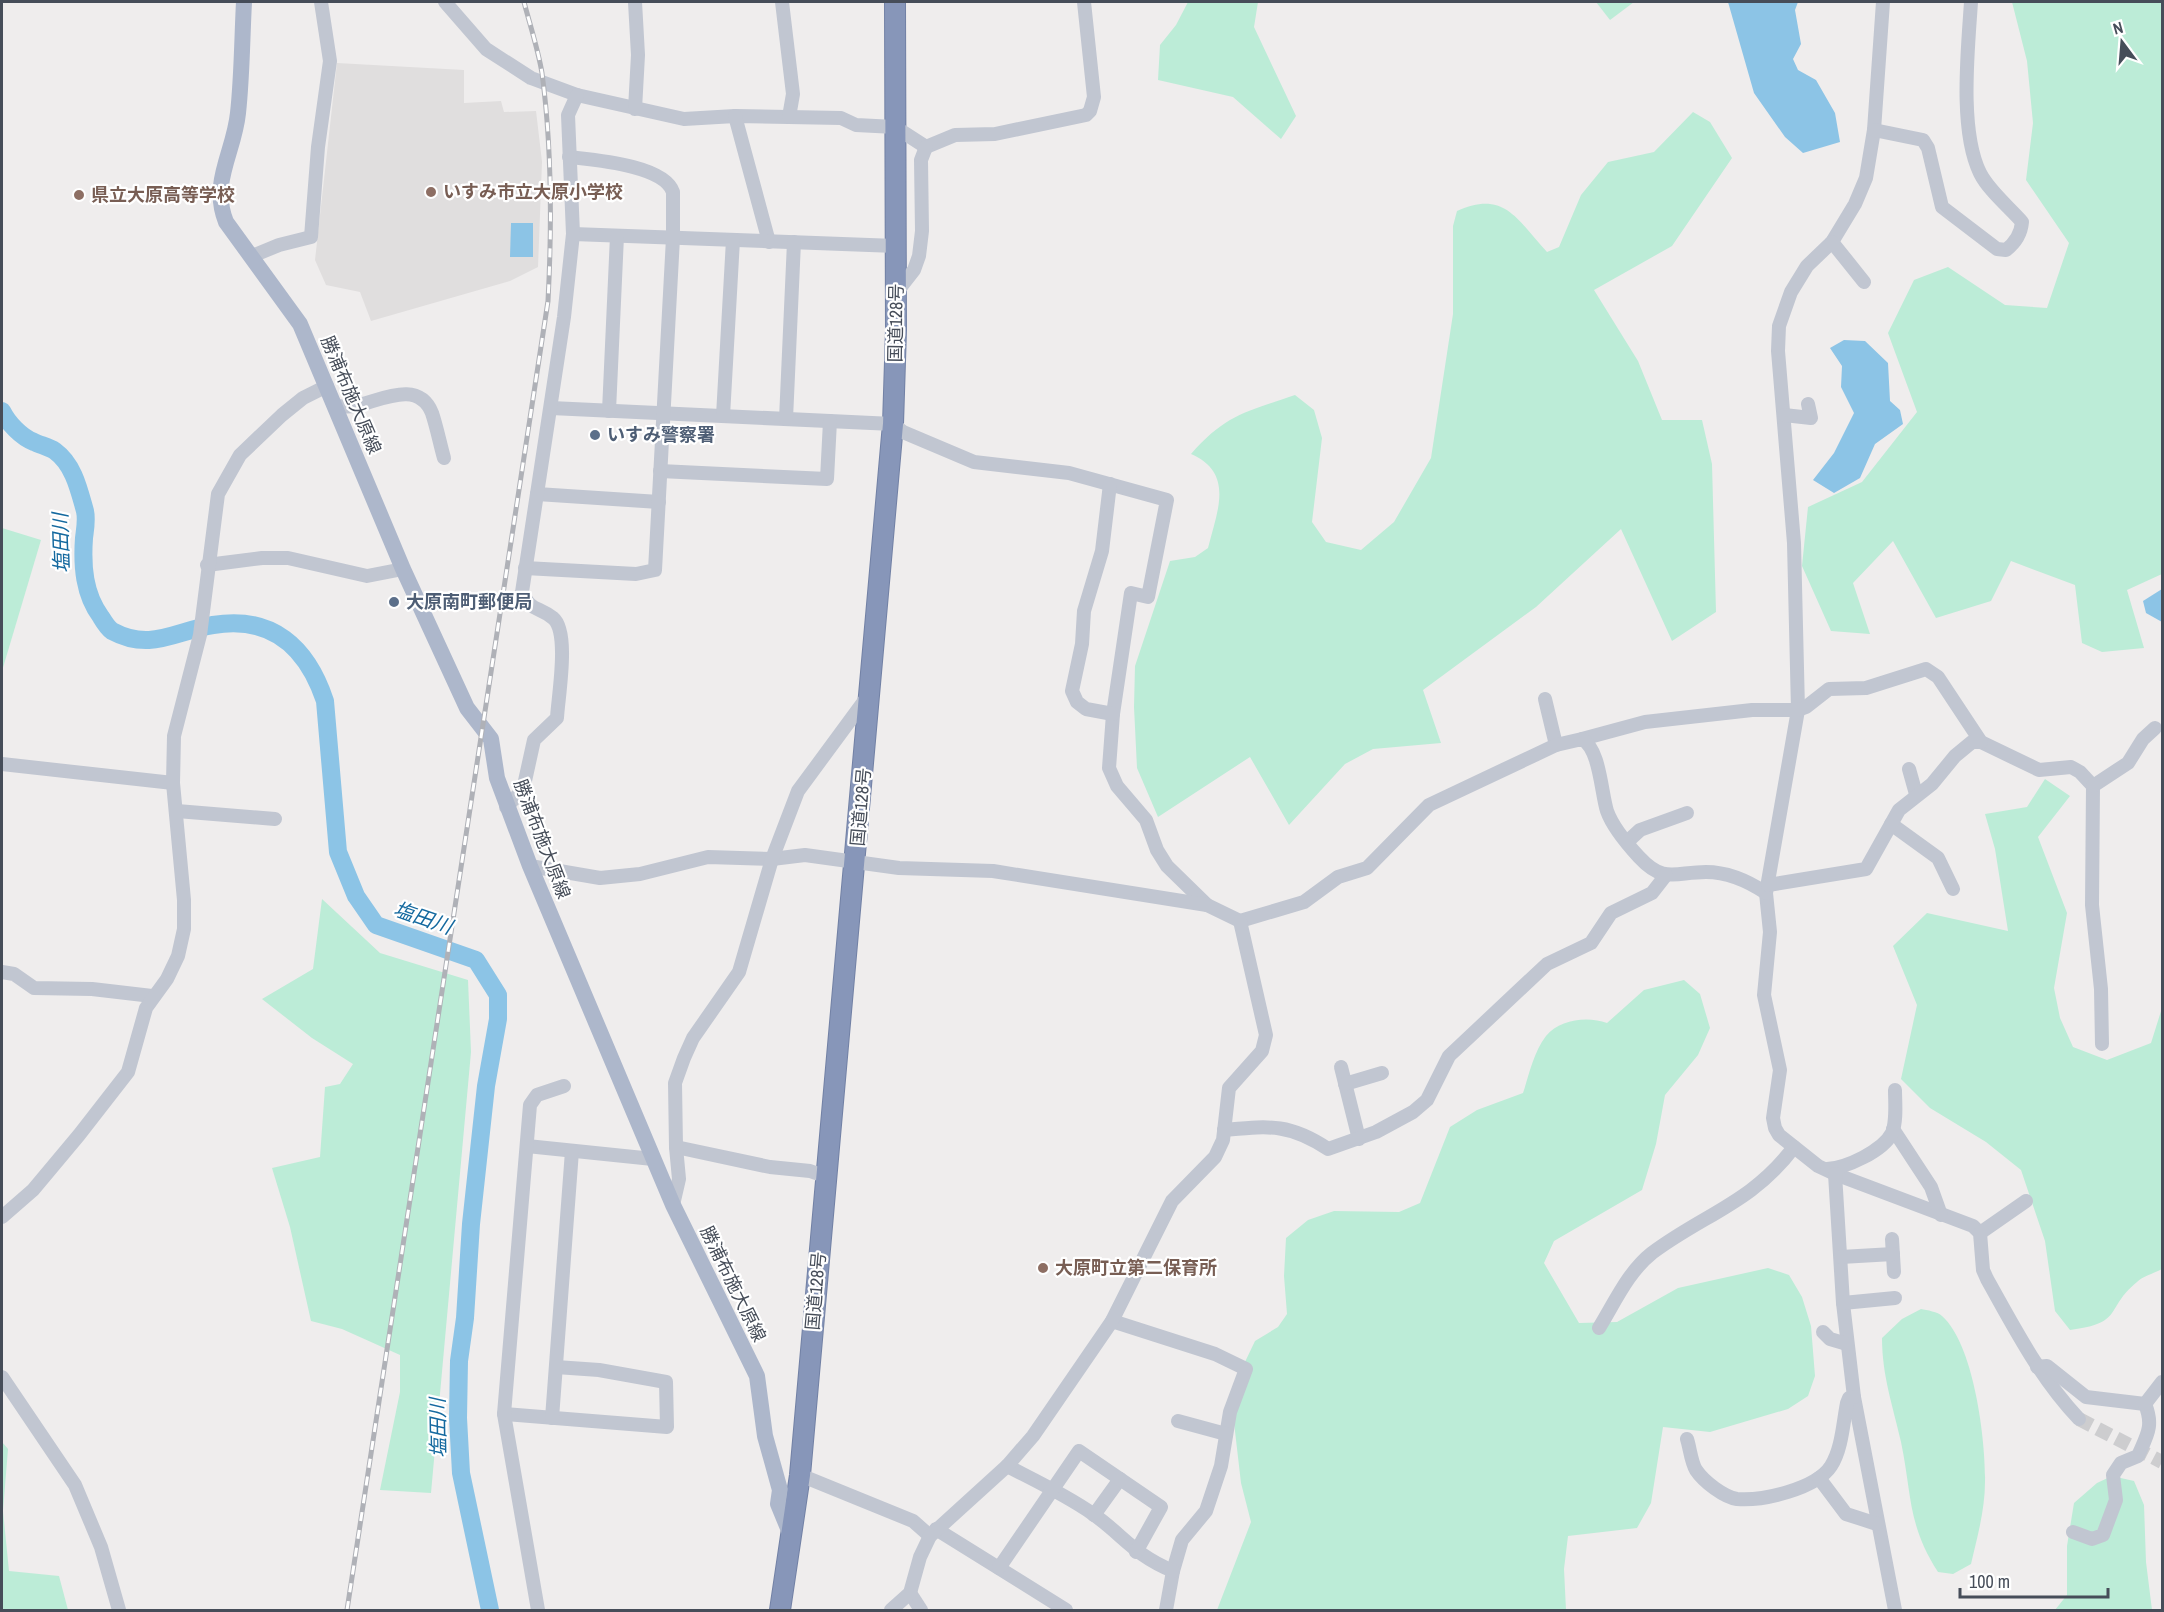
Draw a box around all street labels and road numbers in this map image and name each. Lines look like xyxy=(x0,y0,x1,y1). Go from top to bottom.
street label: 国道128号 xyxy=(882,283,909,363)
street label: 勝浦布施大原線 xyxy=(315,332,388,458)
street label: 国道128号 xyxy=(845,767,876,847)
street label: 勝浦布施大原線 xyxy=(508,776,577,902)
street label: 勝浦布施大原線 xyxy=(695,1222,772,1346)
street label: 国道128号 xyxy=(800,1251,831,1331)

